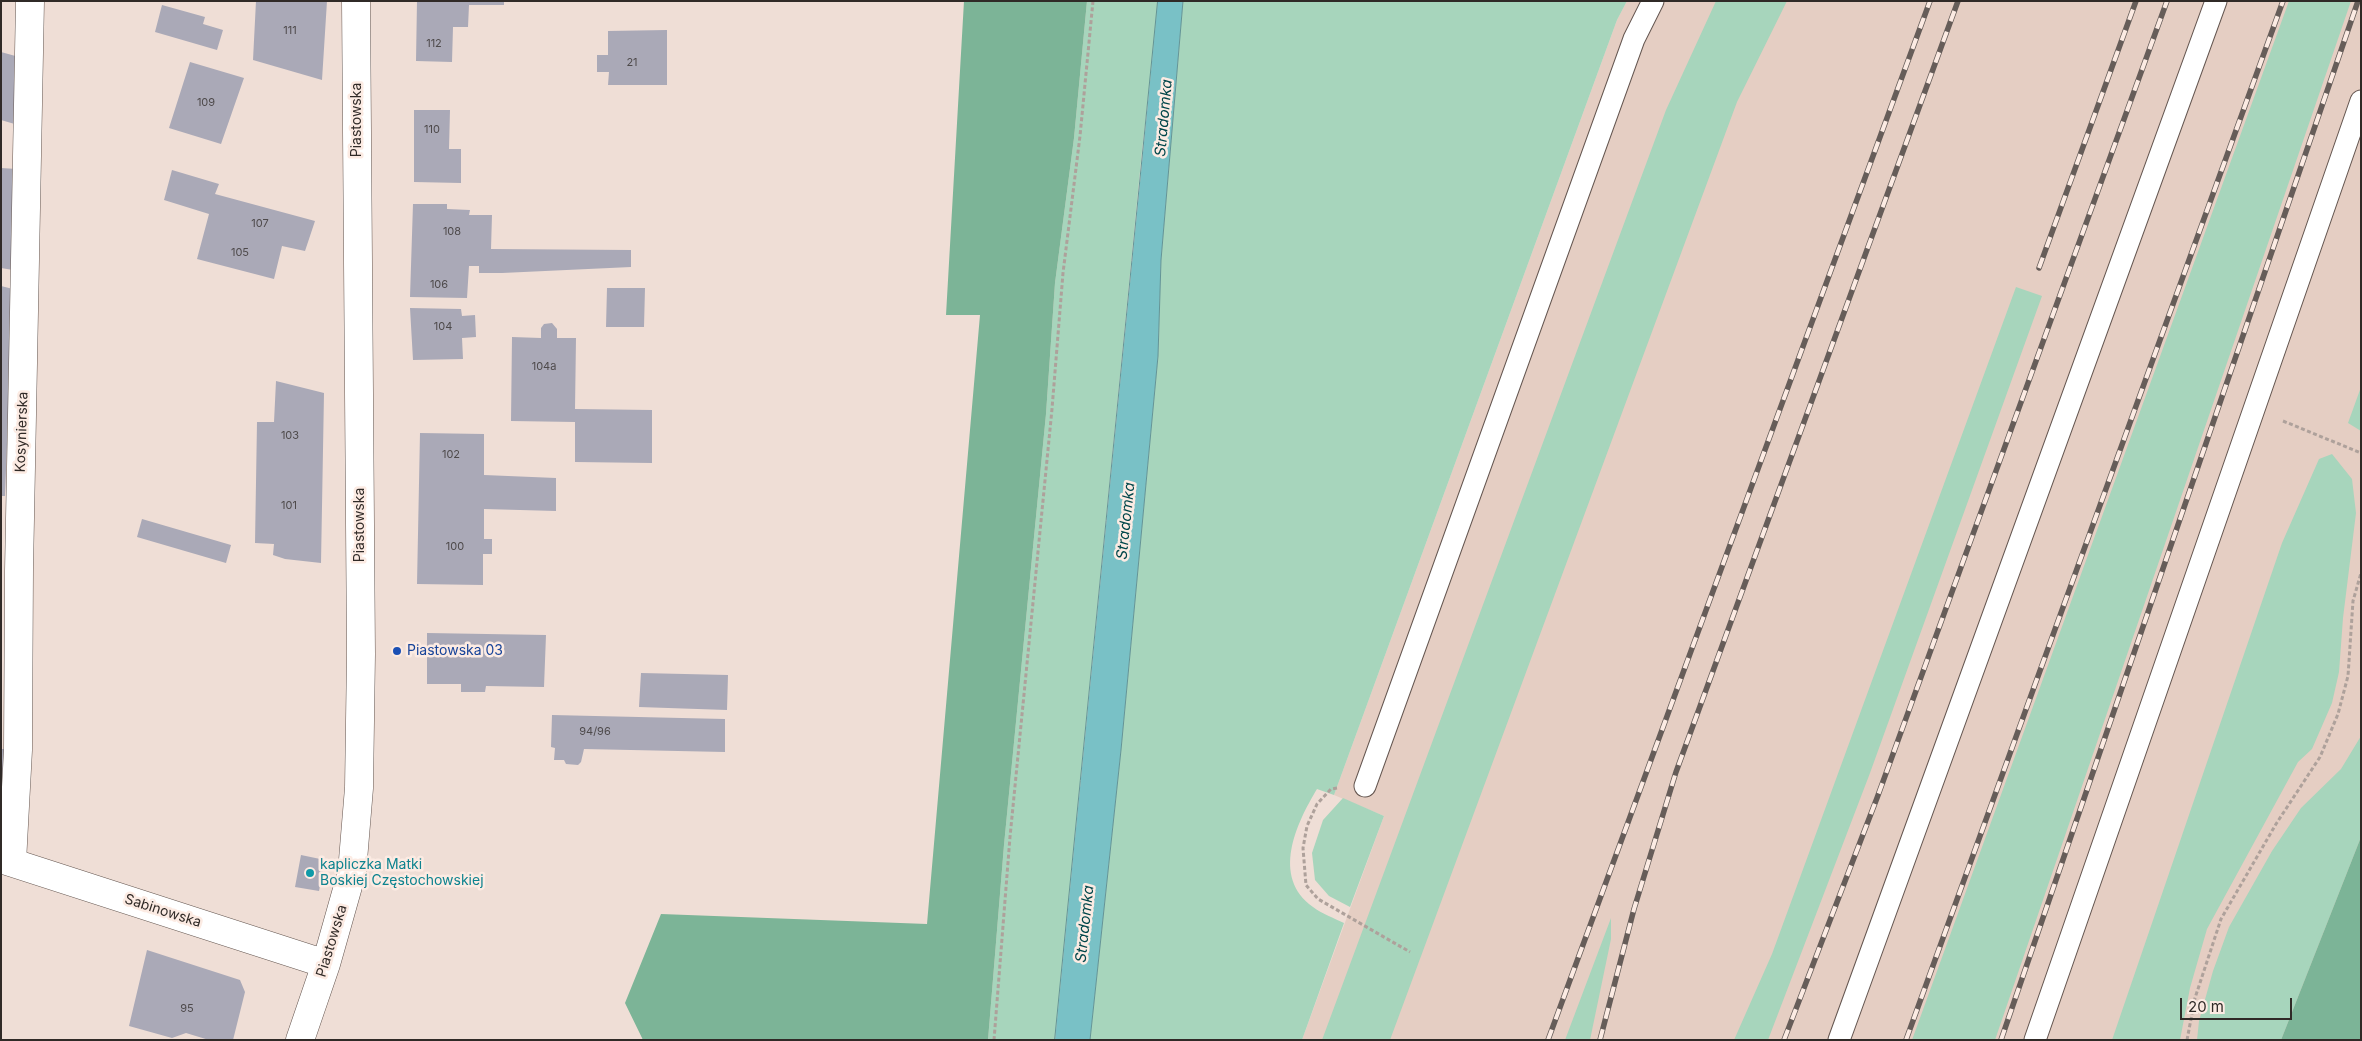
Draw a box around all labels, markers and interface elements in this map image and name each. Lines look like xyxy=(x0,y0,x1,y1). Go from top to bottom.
house number: 111 xyxy=(283,24,297,38)
house number: 112 xyxy=(426,37,442,51)
house number: 21 xyxy=(626,56,638,70)
water label: Stradomka xyxy=(1152,79,1176,157)
street label: Piastowska xyxy=(349,83,365,157)
house number: 109 xyxy=(197,96,215,110)
house number: 110 xyxy=(424,123,440,137)
house number: 107 xyxy=(251,217,269,231)
house number: 108 xyxy=(443,225,461,239)
house number: 105 xyxy=(231,246,249,260)
house number: 106 xyxy=(430,278,448,292)
house number: 104 xyxy=(434,320,452,334)
house number: 104a xyxy=(532,360,556,374)
street label: Kosynierska xyxy=(12,391,32,473)
house number: 103 xyxy=(281,429,299,443)
house number: 102 xyxy=(442,448,460,462)
water label: Stradomka xyxy=(1113,481,1139,561)
street label: Piastowska xyxy=(352,488,368,562)
house number: 101 xyxy=(281,499,297,513)
house number: 100 xyxy=(446,540,464,554)
place label: Piastowska 03 xyxy=(407,643,503,659)
marker: Piastowska 03 xyxy=(391,645,403,657)
house number: 94/96 xyxy=(579,725,611,739)
place label: kapliczka Matki Boskiej Częstochowskiej xyxy=(320,857,484,890)
marker: kapliczka Matki Boskiej Częstochowskiej xyxy=(304,867,316,879)
water label: Stradomka xyxy=(1072,884,1098,964)
street label: Sabinowska xyxy=(123,891,203,931)
street label: Piastowska xyxy=(313,903,351,979)
scale bar xyxy=(2182,988,2294,1020)
text: 20 m xyxy=(2188,997,2224,1016)
house number: 95 xyxy=(180,1002,194,1016)

